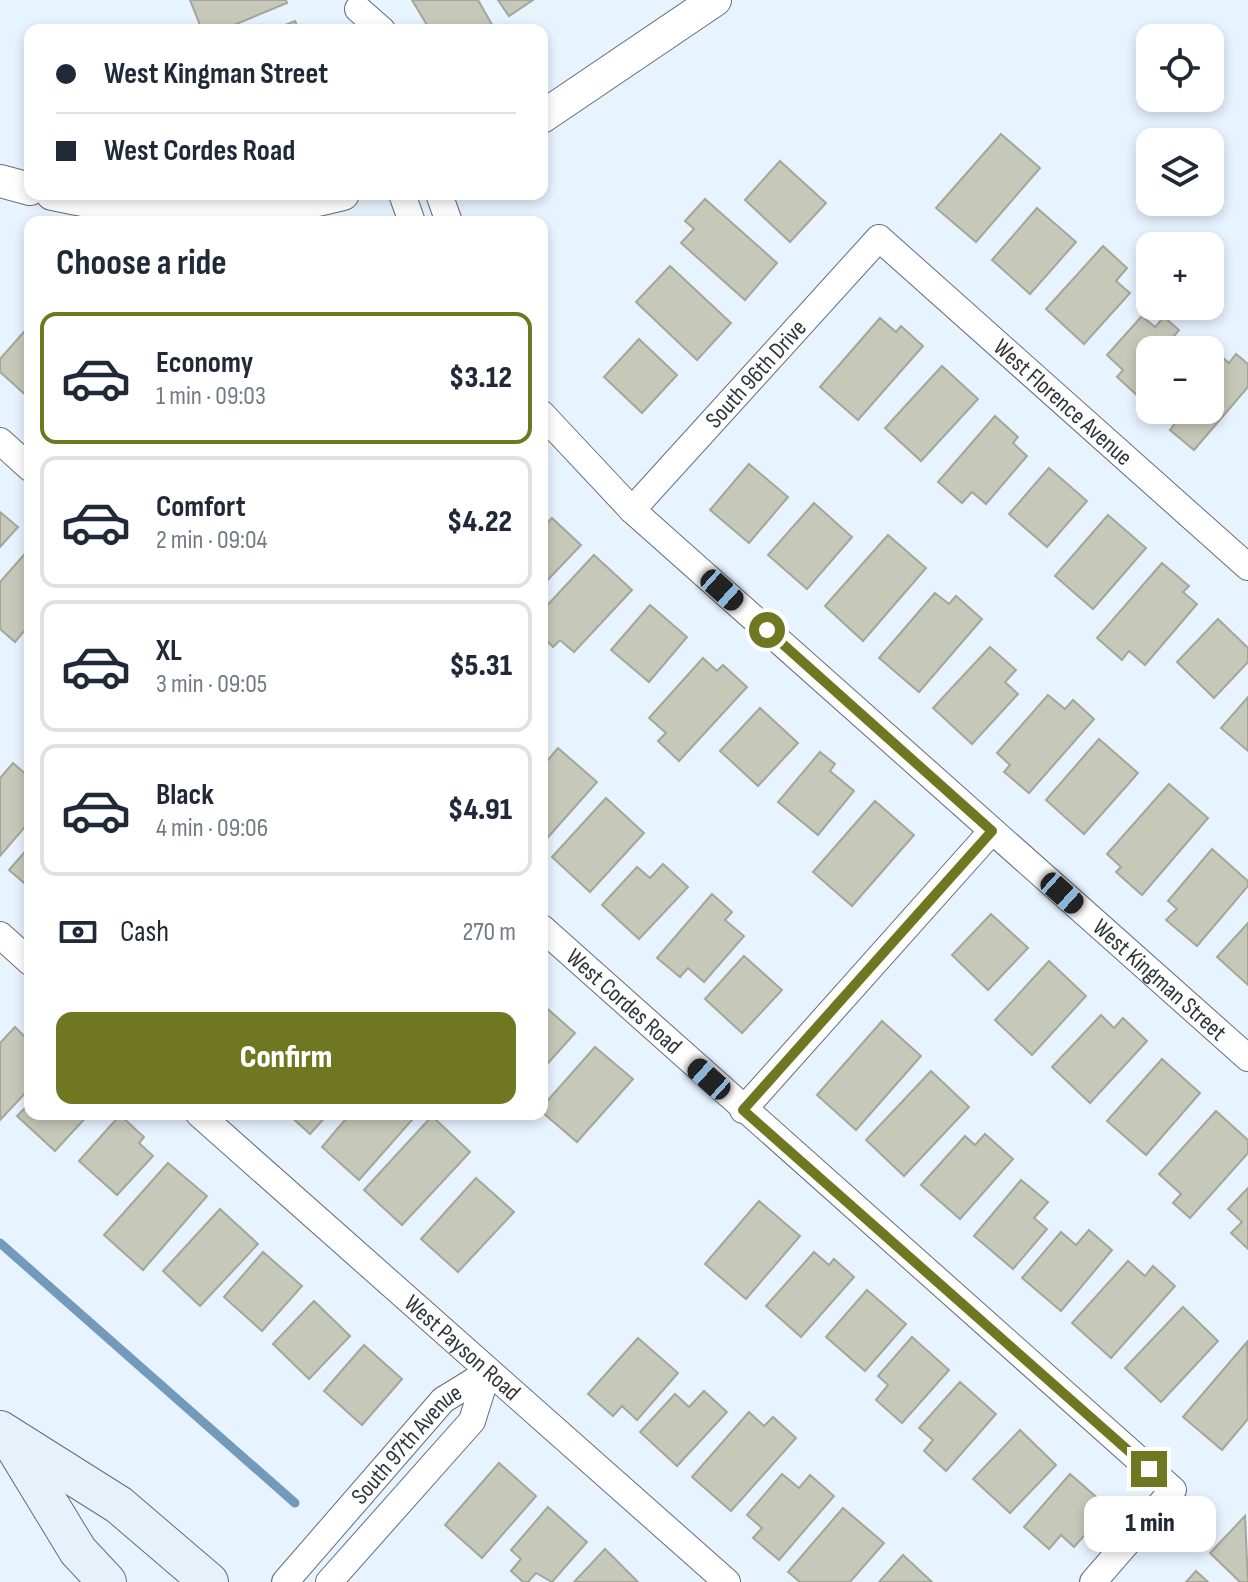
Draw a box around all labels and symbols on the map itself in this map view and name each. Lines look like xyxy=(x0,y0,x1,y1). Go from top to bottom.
street label: South 96th Drive xyxy=(700,314,813,434)
street label: West Florence Avenue xyxy=(987,333,1138,472)
car xyxy=(696,565,748,615)
route start xyxy=(749,612,785,648)
car xyxy=(1036,868,1088,918)
street label: West Kingman Street xyxy=(1087,913,1232,1047)
street label: West Cordes Road xyxy=(560,943,687,1060)
car xyxy=(683,1054,735,1104)
street label: West Payson Road xyxy=(398,1289,526,1407)
street label: South 97th Avenue xyxy=(345,1378,467,1510)
route end xyxy=(1131,1451,1167,1487)
callout: 1 min xyxy=(1083,1497,1215,1553)

